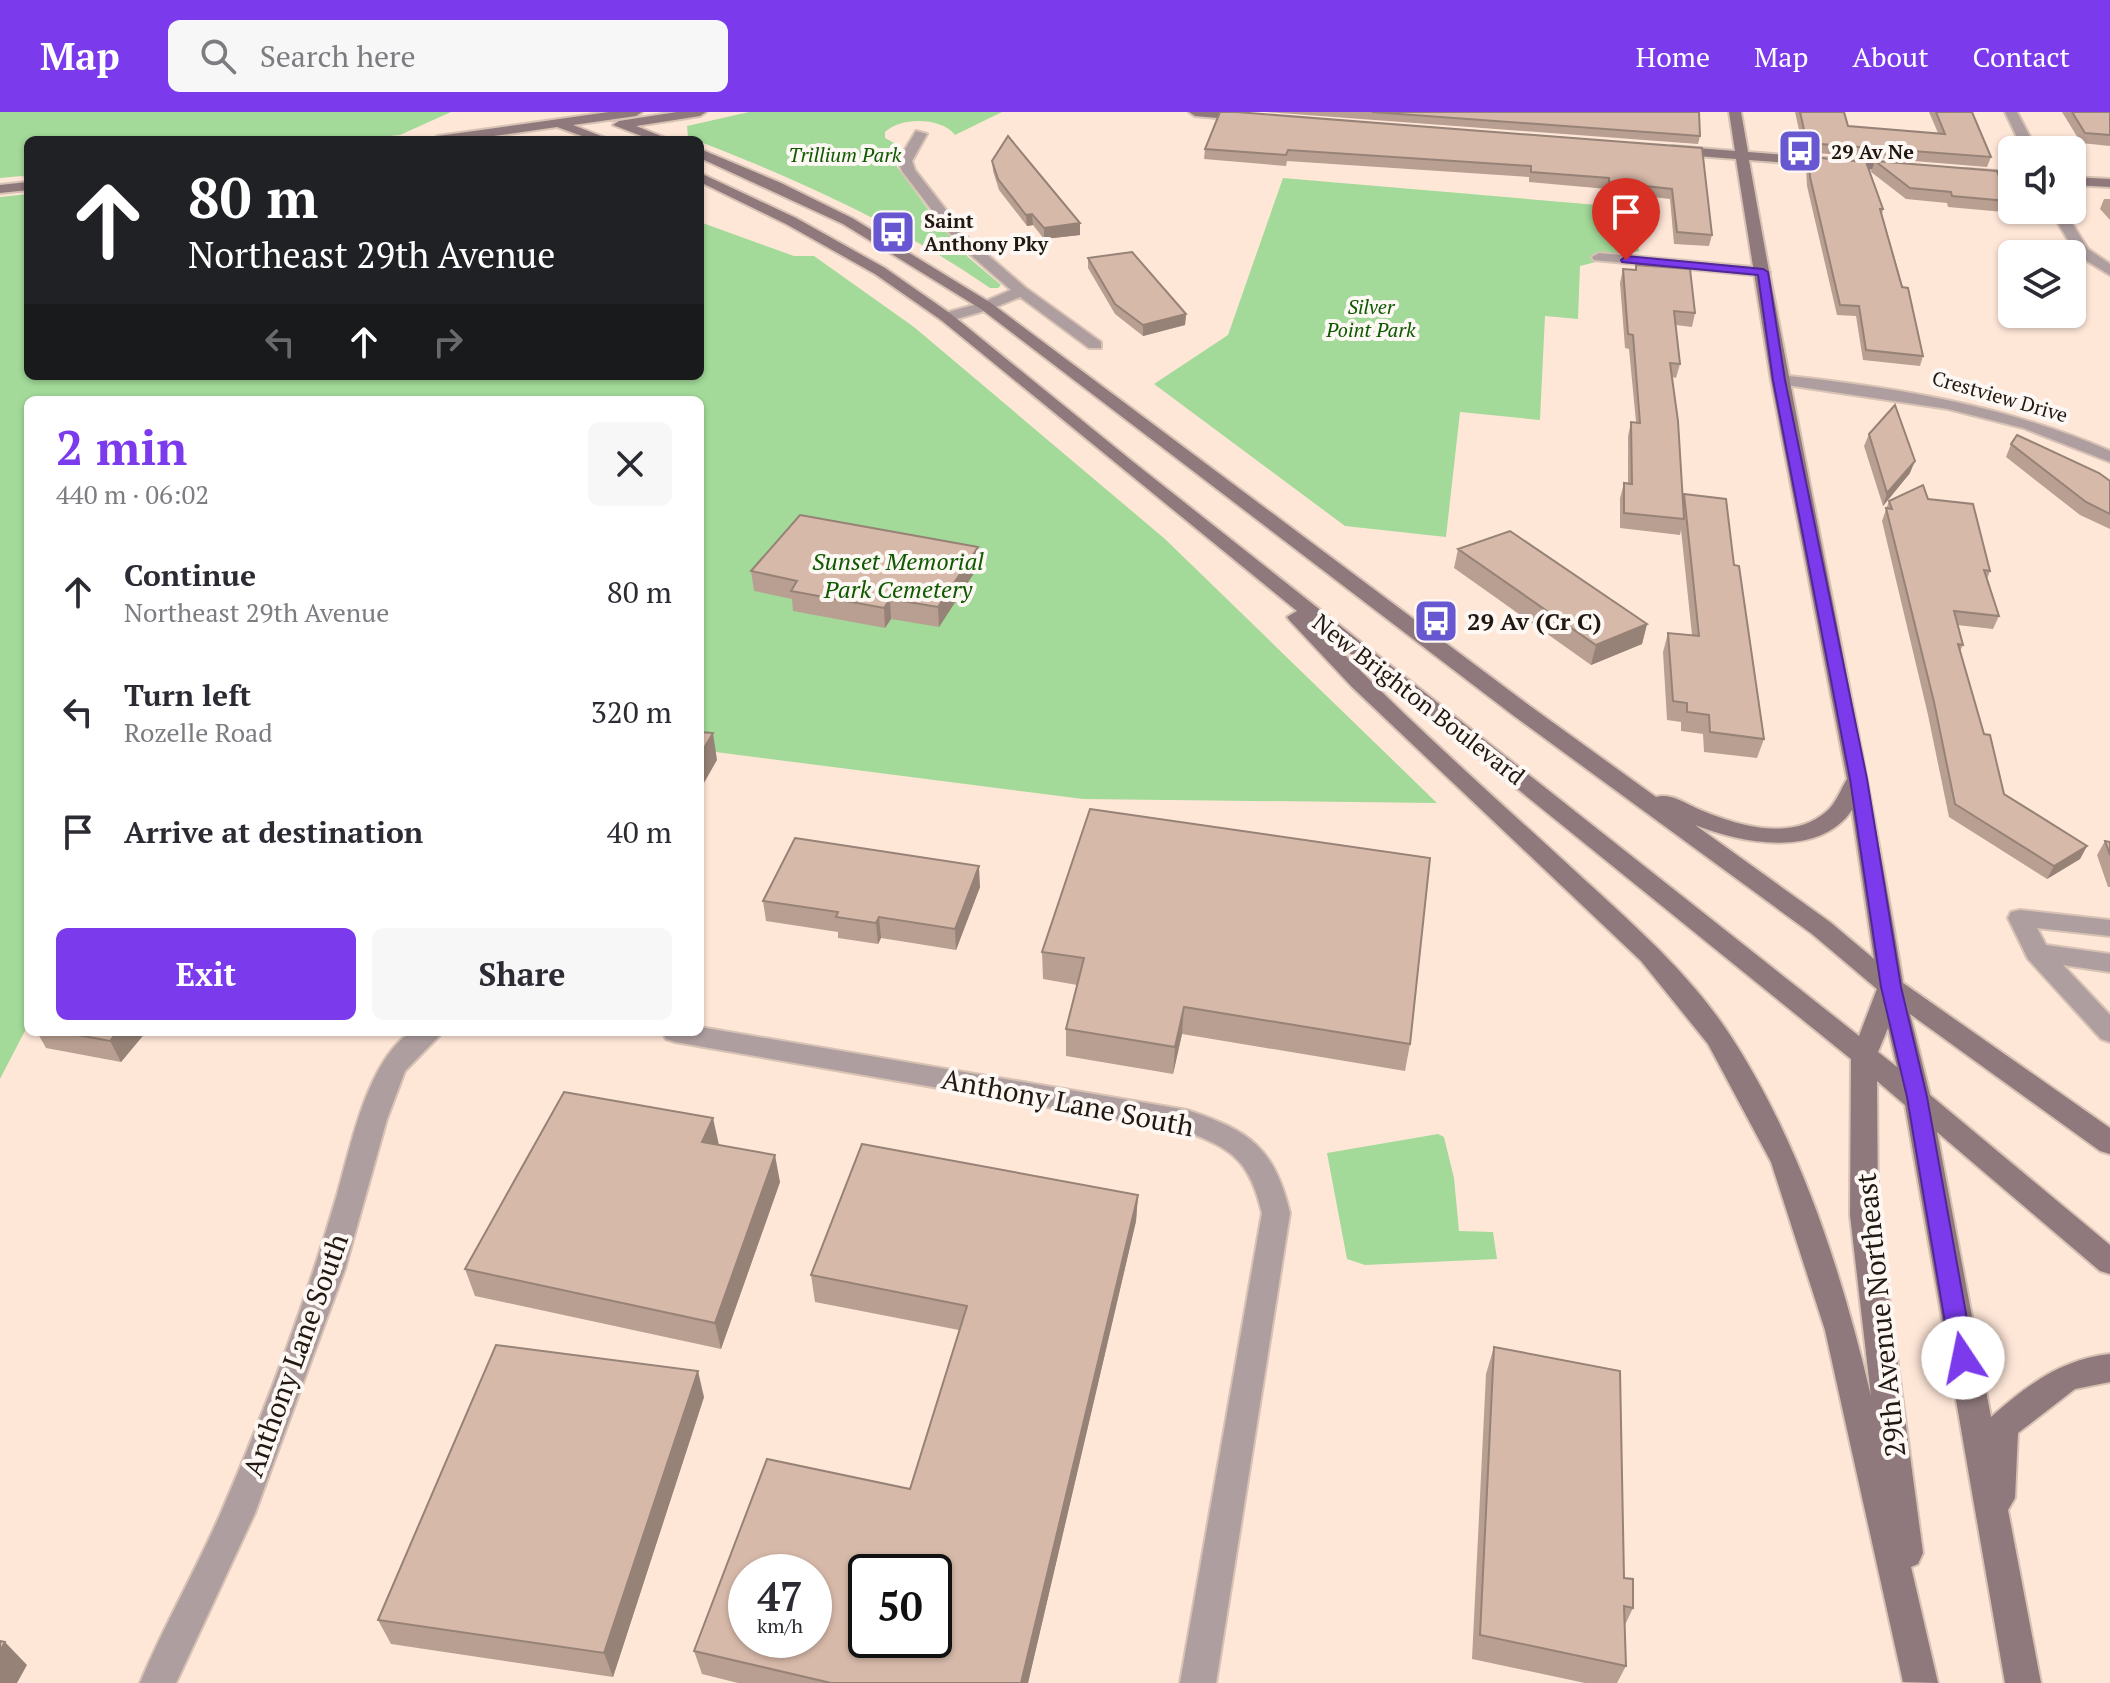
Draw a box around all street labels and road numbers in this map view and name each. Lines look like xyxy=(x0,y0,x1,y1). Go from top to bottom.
street label: Crestview Drive xyxy=(1929,364,2071,428)
street label: New Brighton Boulevard xyxy=(1306,606,1532,792)
street label: Anthony Lane South xyxy=(939,1059,1197,1145)
street label: 29th Avenue Northeast xyxy=(1847,1170,1913,1459)
street label: Anthony Lane South xyxy=(234,1228,356,1482)

